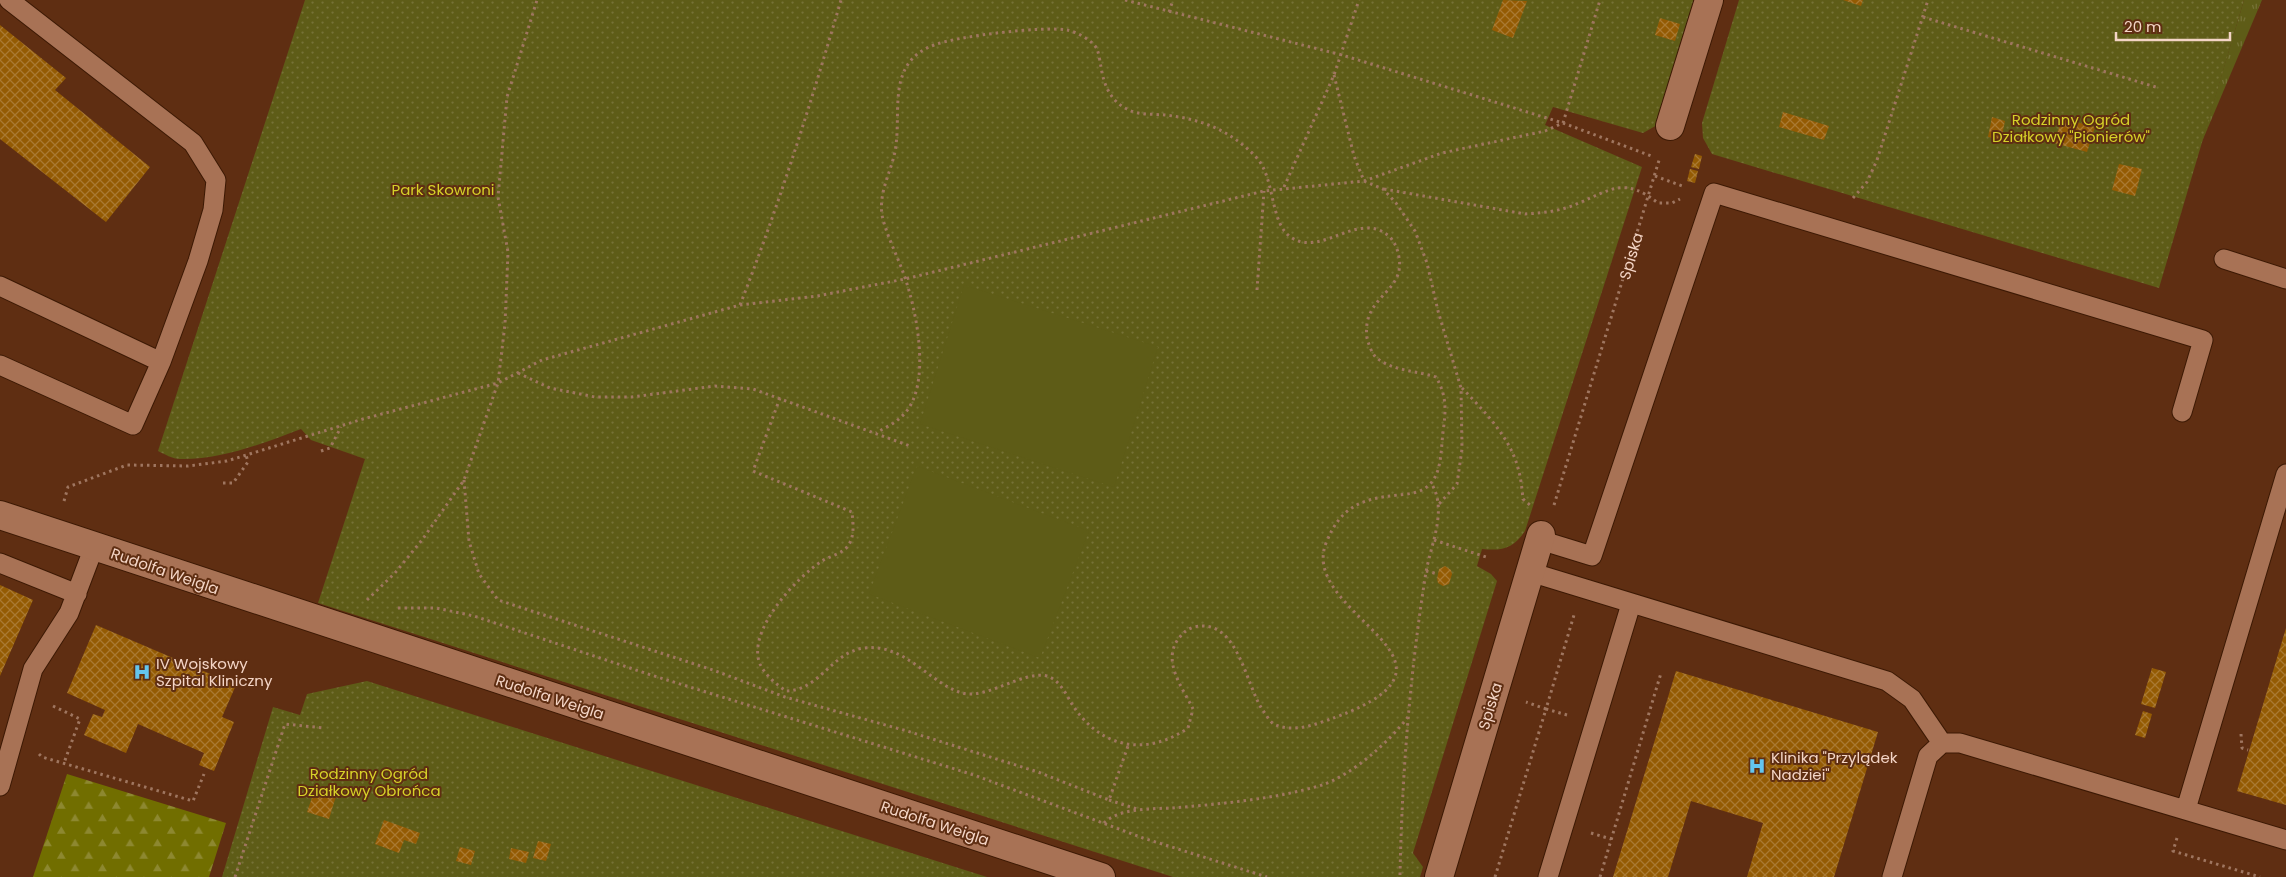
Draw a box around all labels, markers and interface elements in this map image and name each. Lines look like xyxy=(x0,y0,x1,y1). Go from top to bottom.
scale bar xyxy=(2116,10,2230,42)
text: 20 m xyxy=(2124,16,2162,37)
park label: Rodzinny Ogród Działkowy "Pionierów" xyxy=(1992,109,2150,147)
park label: Park Skowroni xyxy=(391,179,495,200)
street label: Spiska xyxy=(1614,230,1648,282)
street label: Rudolfa Weigla xyxy=(108,543,222,599)
place label: IV Wojskowy Szpital Kliniczny xyxy=(156,653,273,691)
hospital icon: IV Wojskowy Szpital Kliniczny xyxy=(132,662,152,682)
street label: Rudolfa Weigla xyxy=(493,670,607,724)
street label: Spiska xyxy=(1473,680,1507,732)
place label: Klinika "Przylądek Nadziei" xyxy=(1771,747,1898,785)
hospital icon: Klinika "Przylądek Nadziei" xyxy=(1747,756,1767,776)
park label: Rodzinny Ogród Działkowy Obrońca xyxy=(297,763,441,801)
street label: Rudolfa Weigla xyxy=(878,796,992,850)

